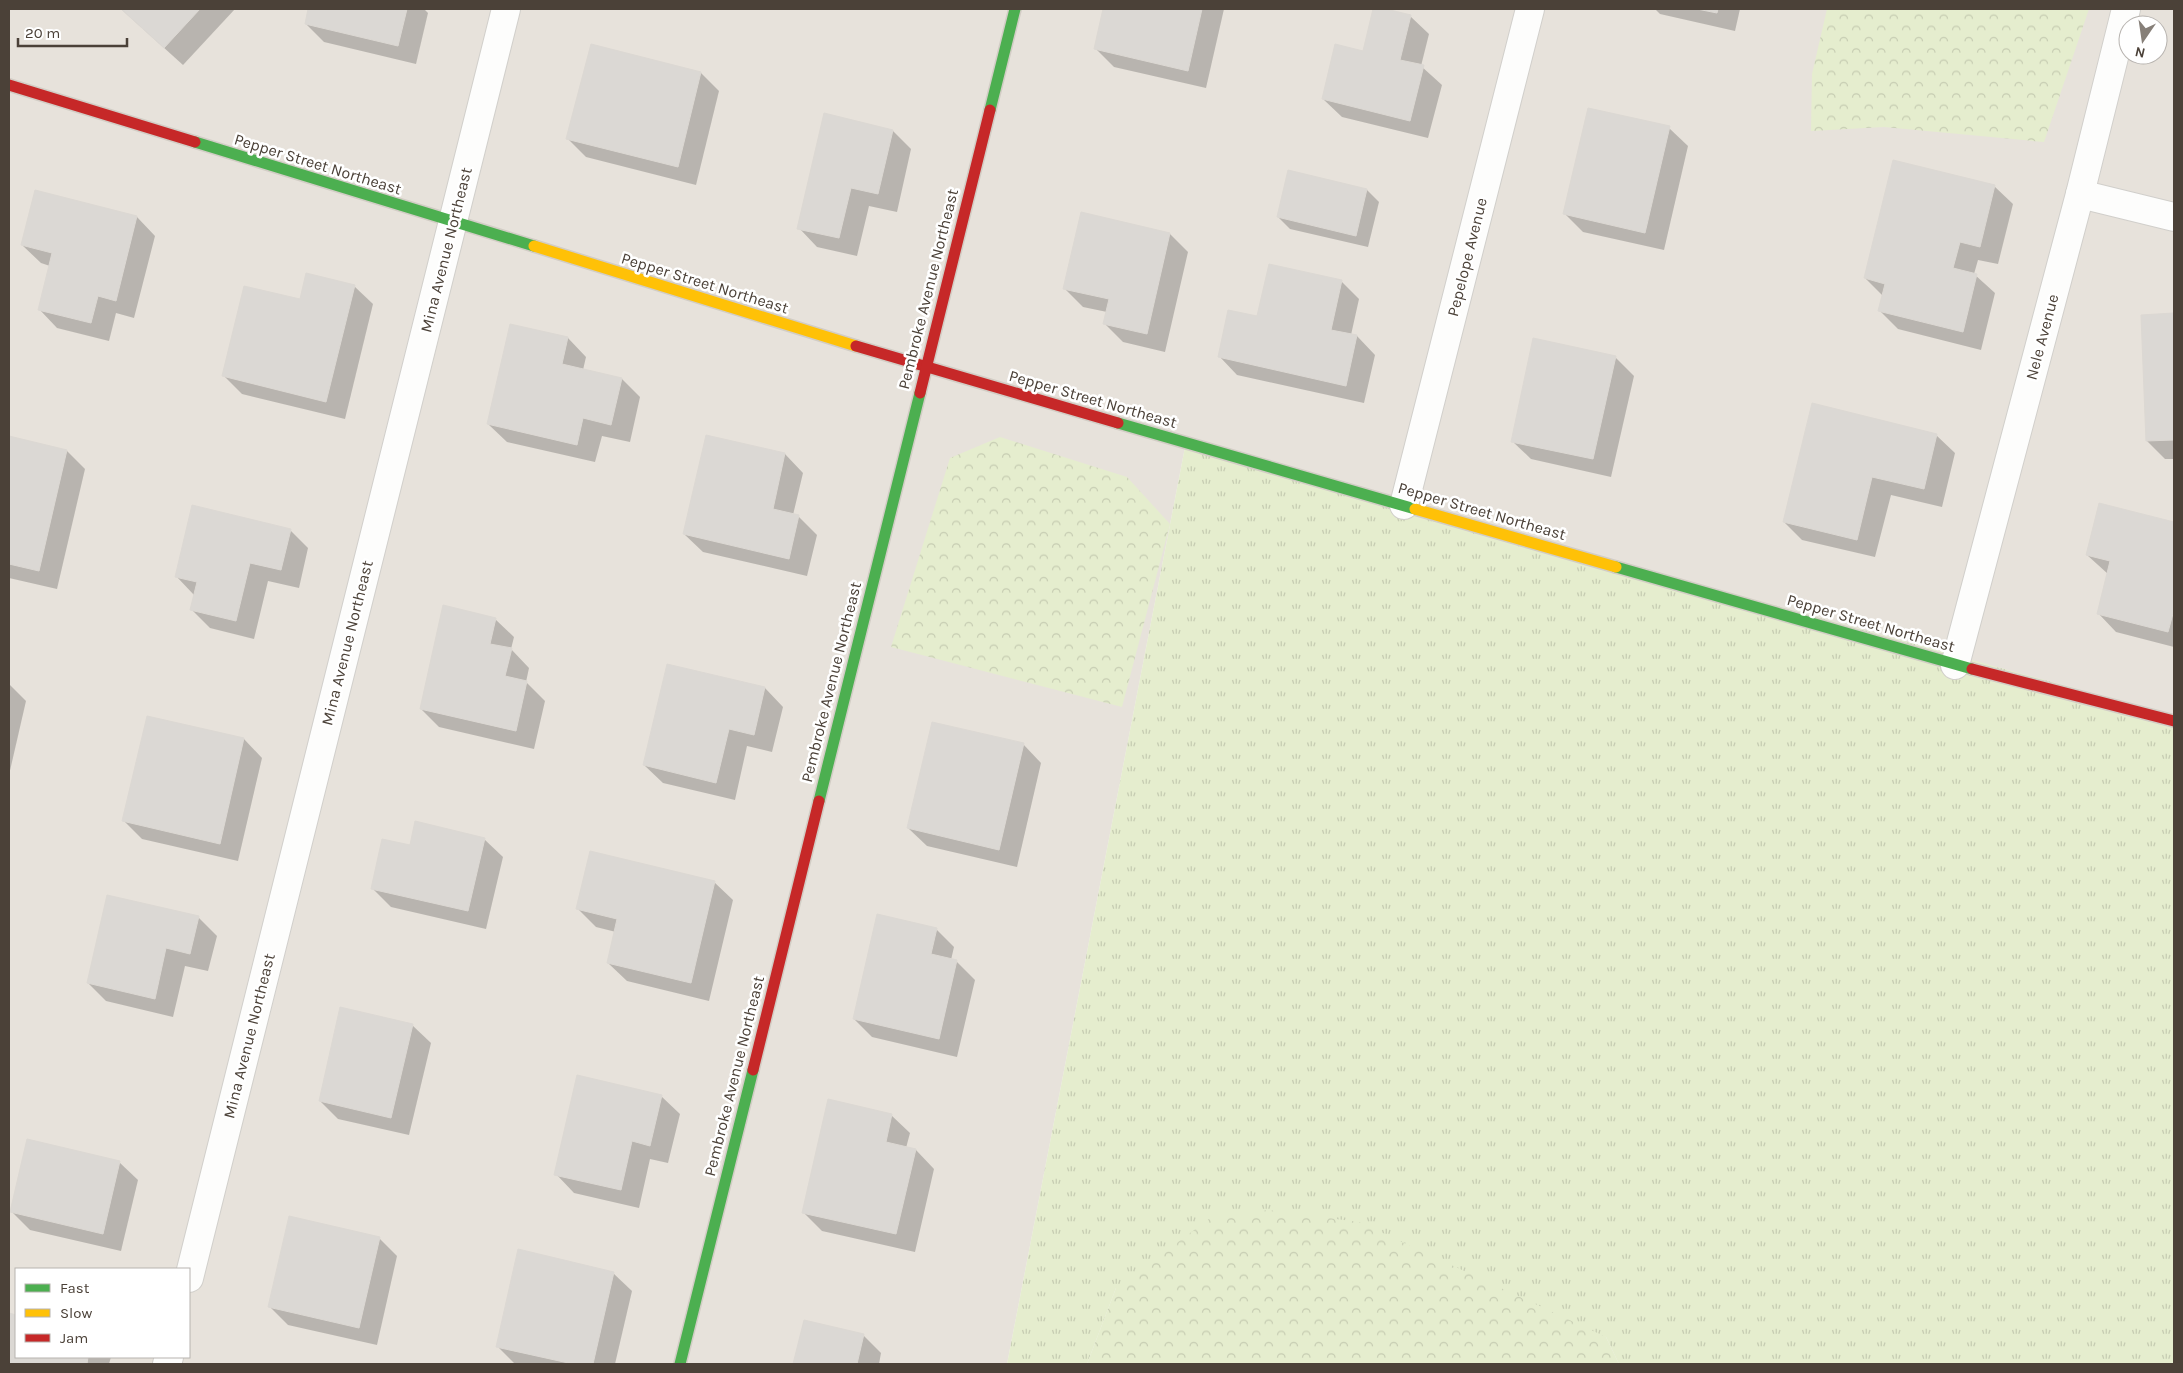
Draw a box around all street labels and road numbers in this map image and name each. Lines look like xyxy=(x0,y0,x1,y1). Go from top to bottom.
street label: Pepper Street Northeast xyxy=(232,129,404,199)
street label: Mina Avenue Northeast xyxy=(416,165,476,335)
street label: Pembroke Avenue Northeast xyxy=(894,187,962,391)
street label: Pepelope Avenue xyxy=(1443,196,1491,318)
street label: Pepper Street Northeast xyxy=(619,248,791,318)
street label: Nele Avenue xyxy=(2021,292,2063,382)
street label: Pepper Street Northeast xyxy=(1007,366,1179,432)
street label: Pepper Street Northeast xyxy=(1396,478,1568,544)
street label: Mina Avenue Northeast xyxy=(317,558,377,728)
street label: Pembroke Avenue Northeast xyxy=(797,580,865,784)
street label: Pepper Street Northeast xyxy=(1785,590,1957,656)
street label: Mina Avenue Northeast xyxy=(219,951,279,1121)
street label: Pembroke Avenue Northeast xyxy=(700,974,768,1178)

